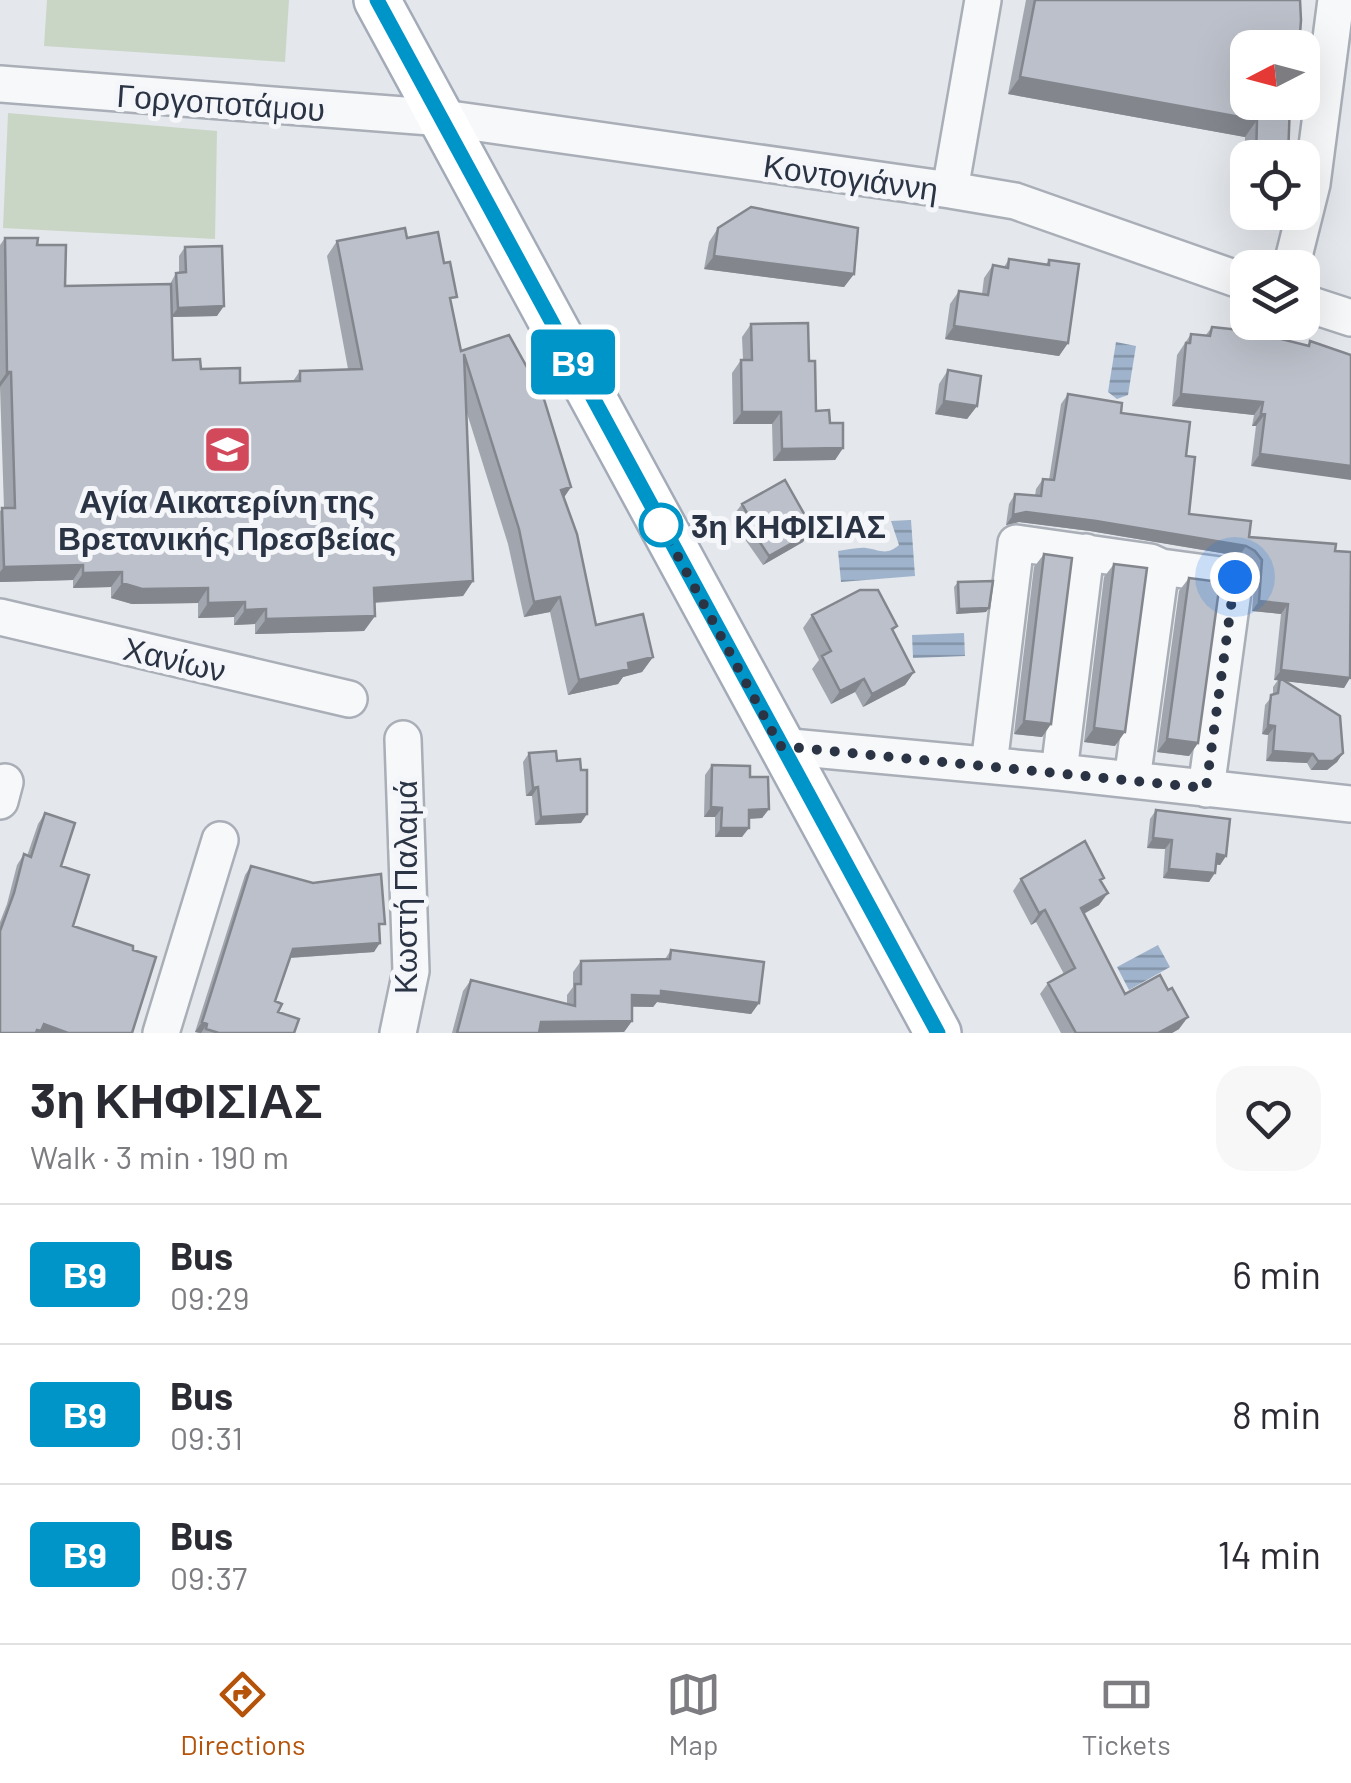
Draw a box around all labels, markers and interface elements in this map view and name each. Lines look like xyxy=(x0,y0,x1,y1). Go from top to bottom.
north arrow xyxy=(1230,30,1320,120)
map controls xyxy=(1230,30,1320,340)
street label: Γοργοποτάμου xyxy=(115,75,327,128)
button: locate xyxy=(1230,140,1320,230)
street label: Κοντογιάννη xyxy=(761,145,941,208)
button: layers xyxy=(1230,250,1320,340)
line badge: Β9 xyxy=(528,330,618,394)
text: Β9 xyxy=(551,341,595,383)
school or university icon: Αγία Αικατερίνη της Βρετανικής Πρεσβείας xyxy=(201,424,253,476)
place label: Αγία Αικατερίνη της Βρετανικής Πρεσβείας xyxy=(58,481,396,557)
marker: 3η ΚΗΦΙΣΙΑΣ xyxy=(640,504,682,546)
place label: 3η ΚΗΦΙΣΙΑΣ xyxy=(691,506,886,545)
your location xyxy=(1210,552,1260,602)
street label: Χανίων xyxy=(120,628,230,688)
street label: Κωστή Παλαμά xyxy=(385,780,424,994)
button: heart xyxy=(1216,1066,1321,1171)
text: 3η ΚΗΦΙΣΙΑΣ xyxy=(30,1070,323,1128)
text: Walk · 3 min · 190 m xyxy=(30,1137,289,1175)
text: Bus xyxy=(170,1232,233,1278)
text: 6 min xyxy=(1232,1251,1321,1297)
text: Β9 xyxy=(63,1253,107,1295)
text: 09:29 xyxy=(170,1278,249,1316)
text: Bus xyxy=(170,1372,233,1418)
text: 8 min xyxy=(1232,1391,1321,1437)
text: Β9 xyxy=(63,1393,107,1435)
text: 09:31 xyxy=(170,1418,243,1456)
text: Bus xyxy=(170,1512,233,1558)
text: 14 min xyxy=(1218,1531,1321,1577)
text: Β9 xyxy=(63,1533,107,1575)
text: 09:37 xyxy=(170,1558,247,1596)
tab: Directions xyxy=(180,1667,305,1761)
tab: Map xyxy=(666,1667,721,1761)
tab: Tickets xyxy=(1082,1667,1171,1761)

